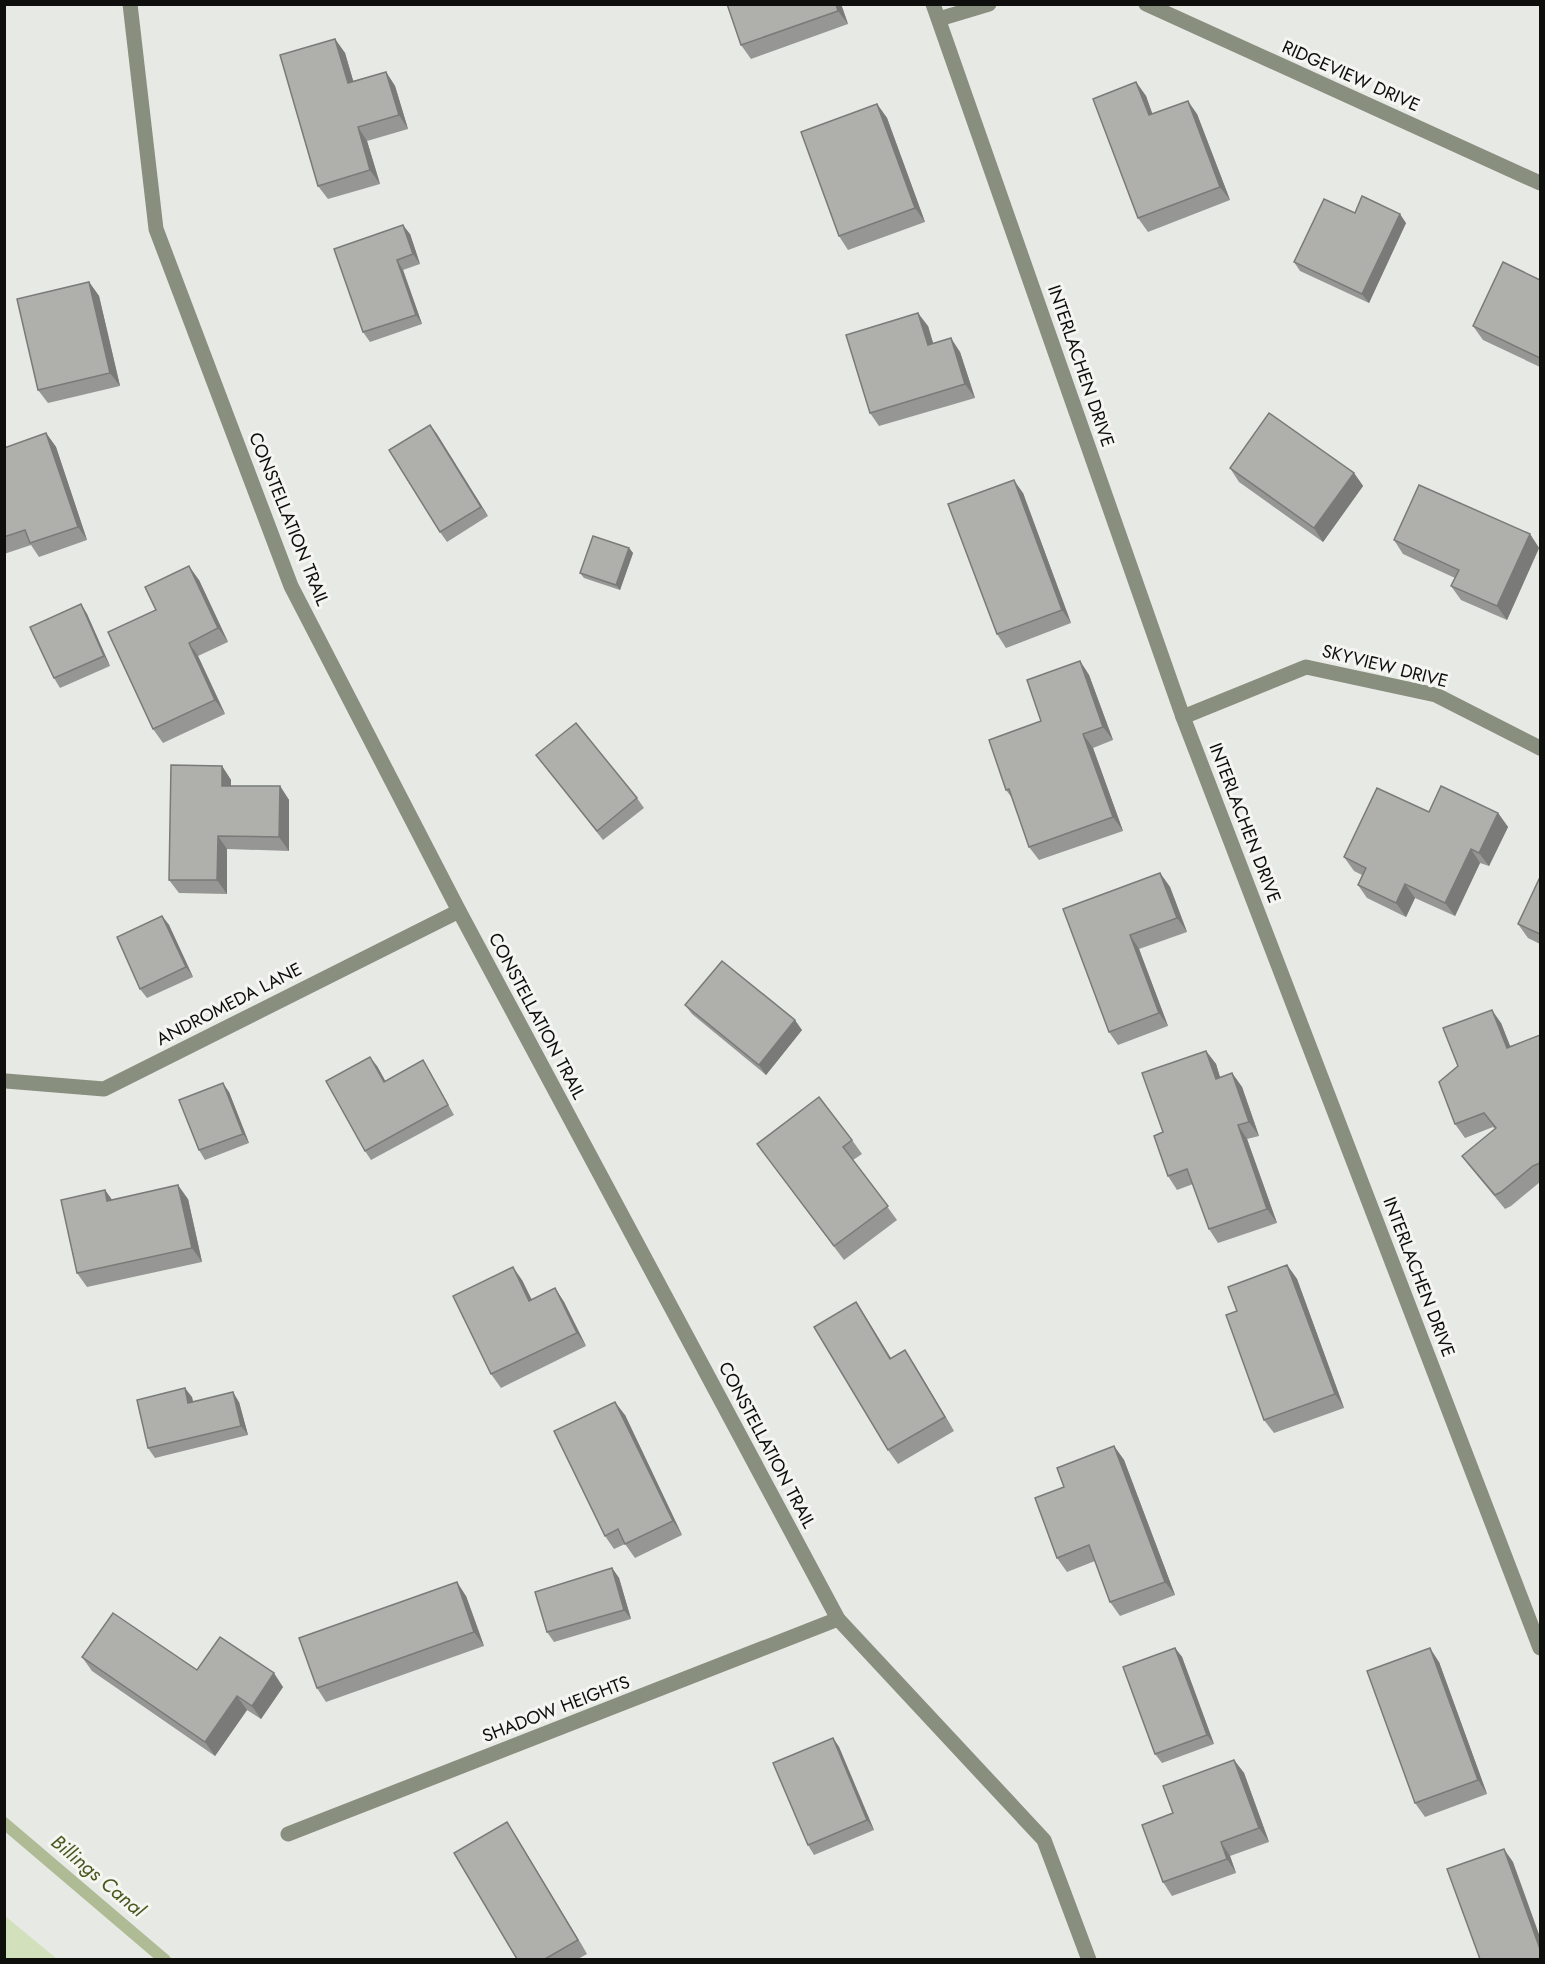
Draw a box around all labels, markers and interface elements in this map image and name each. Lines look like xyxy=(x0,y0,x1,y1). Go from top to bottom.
street label: RIDGEVIEW DRIVE xyxy=(1278,34,1424,118)
street label: INTERLACHEN DRIVE xyxy=(1041,282,1121,450)
street label: CONSTELLATION TRAIL xyxy=(242,428,336,610)
street label: SKYVIEW DRIVE xyxy=(1319,638,1451,694)
street label: INTERLACHEN DRIVE xyxy=(1202,739,1288,907)
street label: CONSTELLATION TRAIL xyxy=(482,928,592,1104)
street label: ANDROMEDA LANE xyxy=(152,956,306,1052)
street label: INTERLACHEN DRIVE xyxy=(1376,1193,1462,1361)
street label: CONSTELLATION TRAIL xyxy=(712,1357,822,1533)
street label: SHADOW HEIGHTS xyxy=(479,1669,634,1749)
water label: Billings Canal xyxy=(45,1828,153,1925)

